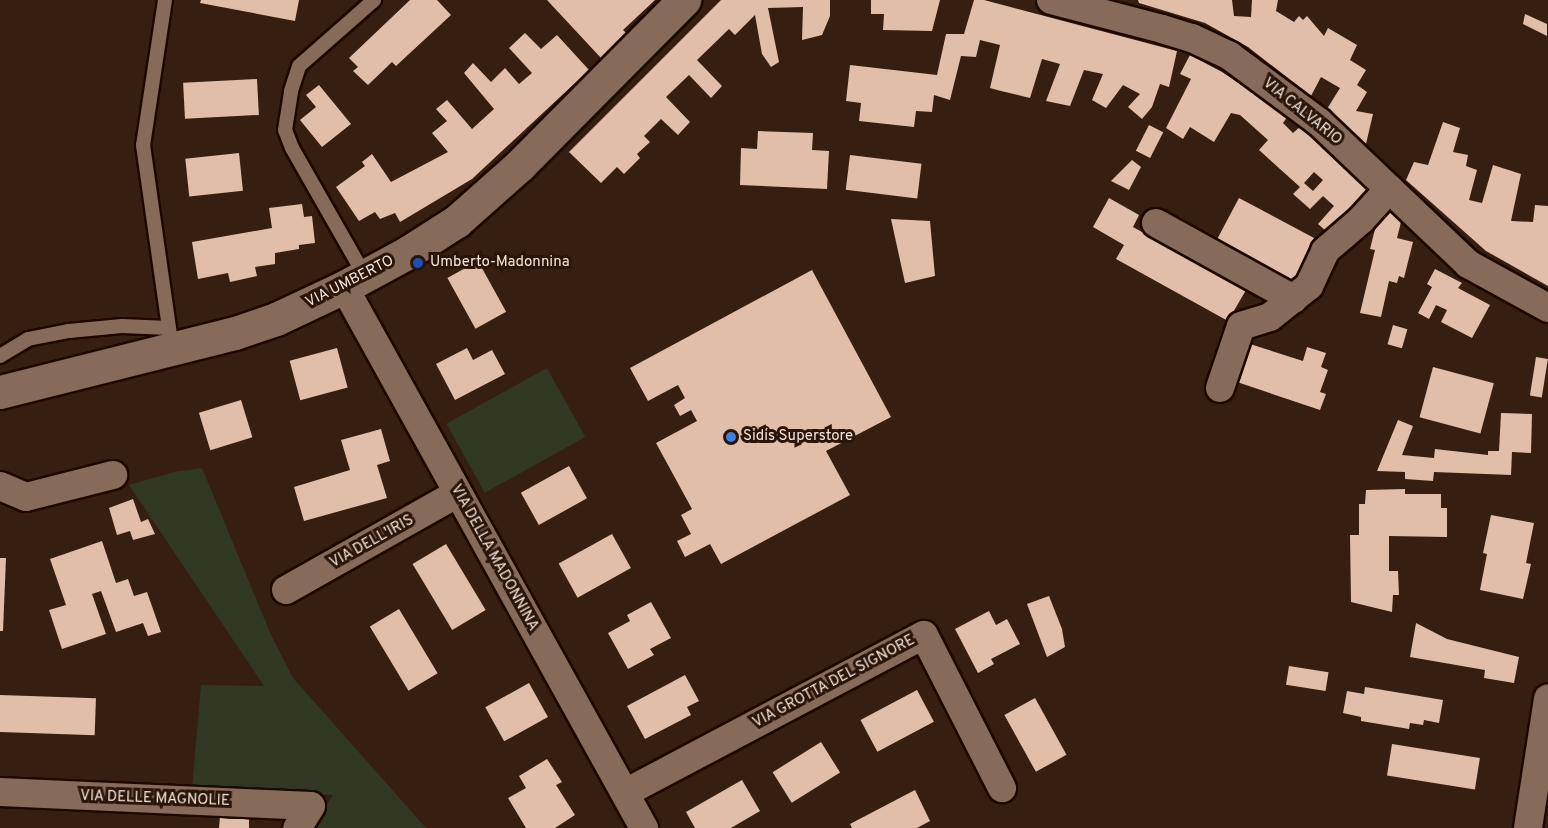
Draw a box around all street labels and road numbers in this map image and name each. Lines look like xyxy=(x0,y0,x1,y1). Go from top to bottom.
street label: VIA CALVARIO xyxy=(1259,74,1345,150)
street label: VIA UMBERTO xyxy=(303,252,397,312)
street label: VIA DELLA MADONNINA xyxy=(446,481,542,635)
street label: VIA DELL'IRIS xyxy=(327,511,417,573)
street label: VIA GROTTA DEL SIGNORE xyxy=(749,631,919,733)
street label: VIA DELLE MAGNOLIE xyxy=(80,787,230,811)

